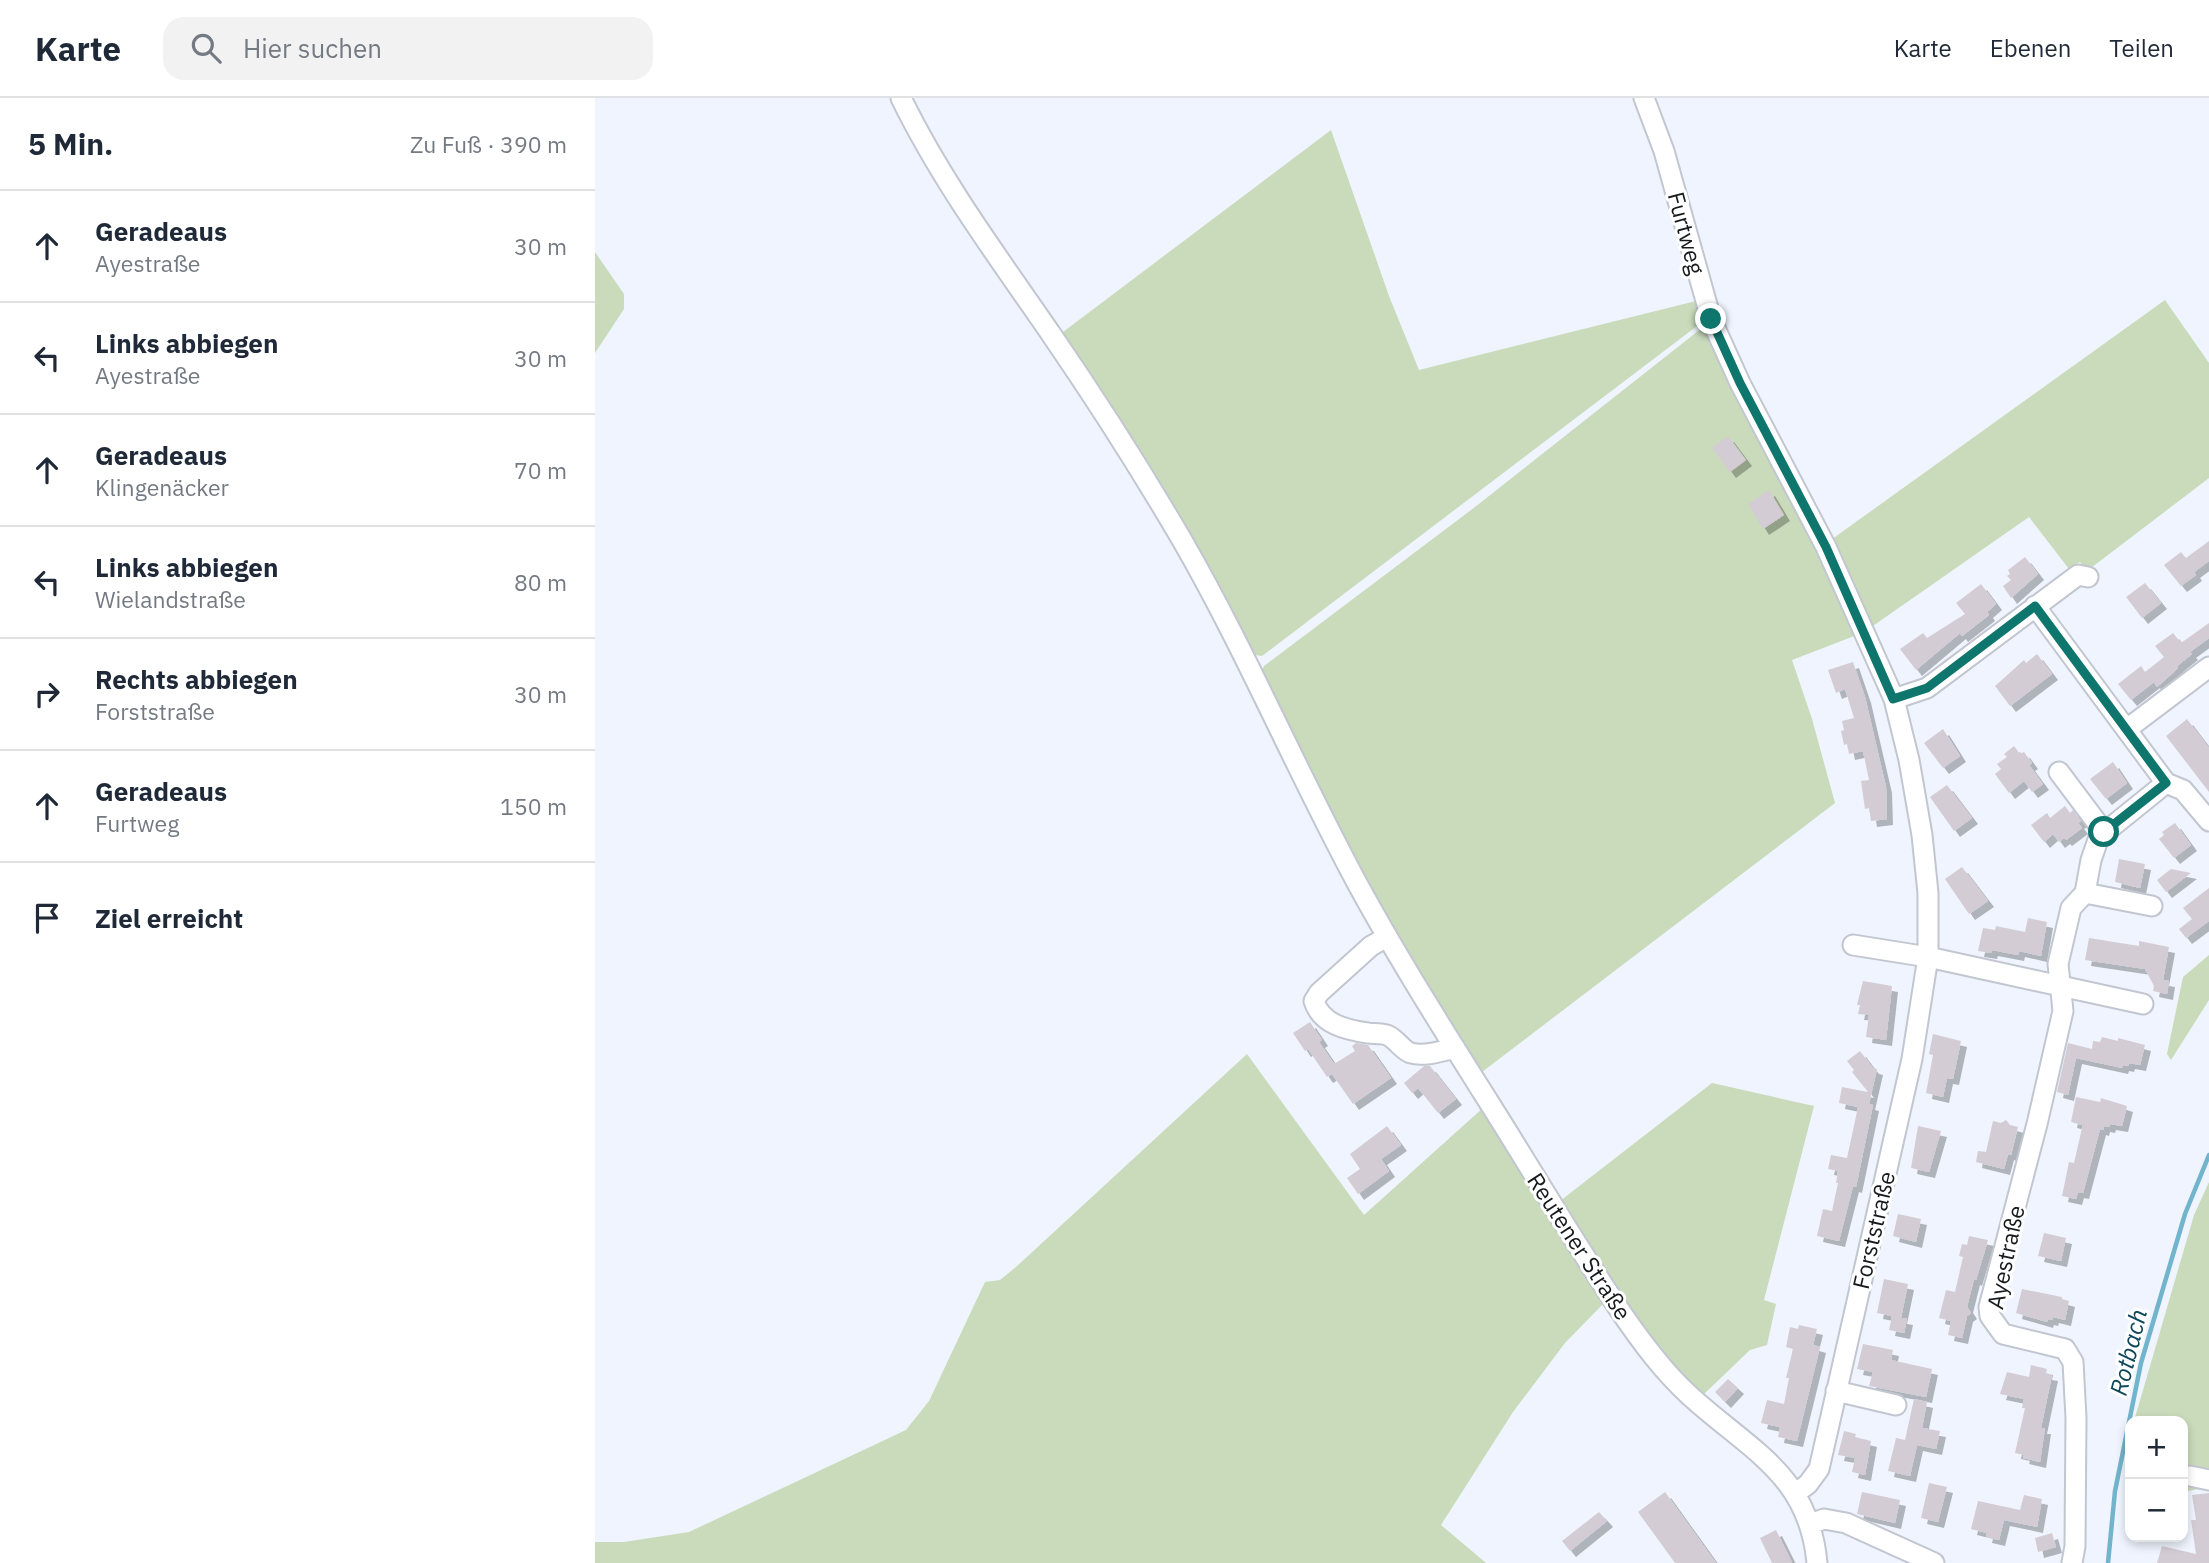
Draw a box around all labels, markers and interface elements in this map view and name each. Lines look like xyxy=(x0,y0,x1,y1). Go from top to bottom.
search box xyxy=(163,17,653,80)
text: Karte xyxy=(35,27,121,70)
icon: search xyxy=(187,29,225,67)
text: Hier suchen xyxy=(243,31,382,65)
text: Karte xyxy=(1894,32,1952,64)
text: Ebenen xyxy=(1990,32,2071,64)
text: Teilen xyxy=(2109,32,2174,64)
text: 5 Min. xyxy=(28,124,113,163)
text: Zu Fuß · 390 m xyxy=(410,129,567,159)
street label: Furtweg xyxy=(1662,188,1712,278)
text: Geradeaus xyxy=(95,214,227,248)
icon: ahead xyxy=(28,227,66,265)
text: 30 m xyxy=(514,231,567,261)
text: Ayestraße xyxy=(95,248,200,278)
route end xyxy=(1695,303,1726,334)
text: Links abbiegen xyxy=(95,326,278,360)
icon: left xyxy=(28,339,66,377)
text: 30 m xyxy=(514,343,567,373)
text: Ayestraße xyxy=(95,360,200,390)
text: Geradeaus xyxy=(95,438,227,472)
icon: ahead xyxy=(28,451,66,489)
text: 70 m xyxy=(514,455,567,485)
text: Klingenäcker xyxy=(95,472,229,502)
text: Links abbiegen xyxy=(95,550,278,584)
icon: left xyxy=(28,563,66,601)
text: 80 m xyxy=(514,567,567,597)
text: Wielandstraße xyxy=(95,584,246,614)
text: Rechts abbiegen xyxy=(95,662,298,696)
icon: right xyxy=(28,675,66,713)
text: 30 m xyxy=(514,679,567,709)
text: Forststraße xyxy=(95,696,215,726)
text: Geradeaus xyxy=(95,774,227,808)
icon: ahead xyxy=(28,787,66,825)
text: 150 m xyxy=(500,791,567,821)
text: Furtweg xyxy=(95,808,179,838)
route start xyxy=(2088,816,2119,847)
icon: arrive xyxy=(28,899,66,937)
text: Ziel erreicht xyxy=(95,901,243,935)
street label: Reutener Straße xyxy=(1521,1167,1639,1325)
street label: Forststraße xyxy=(1845,1168,1901,1292)
street label: Ayestraße xyxy=(1979,1202,2031,1312)
water label: Rotbach xyxy=(2102,1305,2154,1399)
map controls xyxy=(2125,1416,2188,1542)
button: + xyxy=(2125,1416,2188,1479)
button: − xyxy=(2125,1479,2188,1542)

